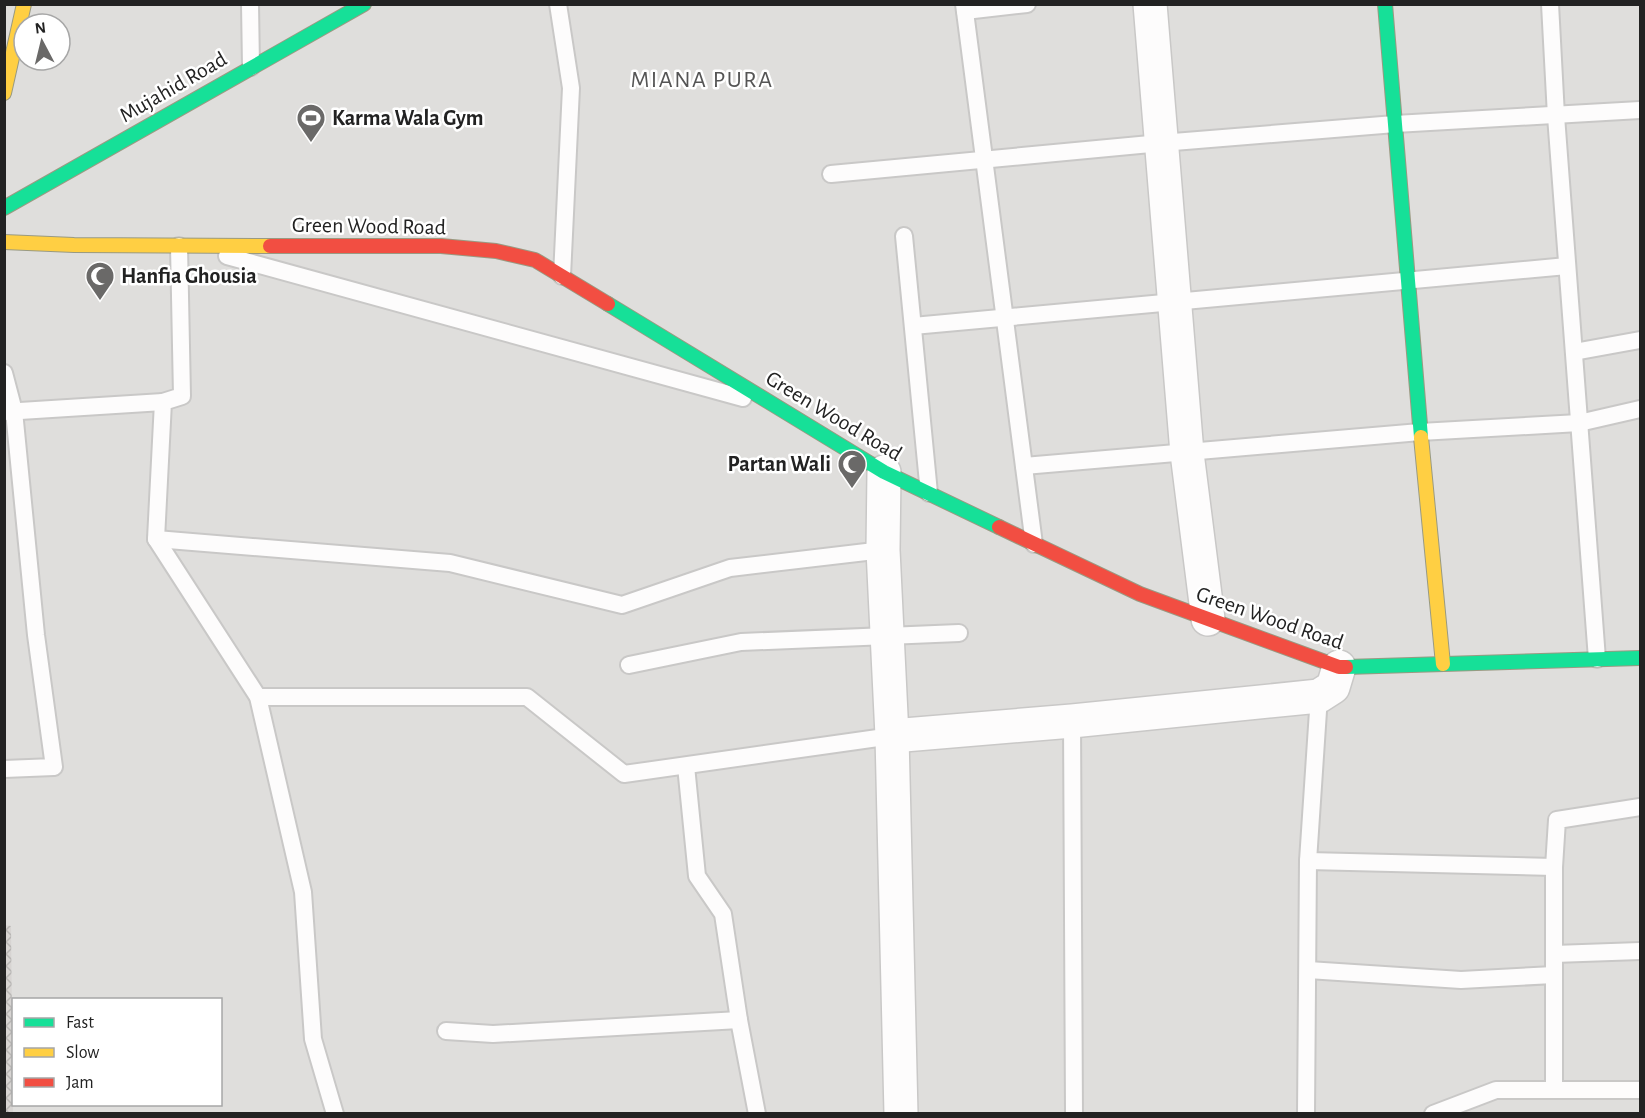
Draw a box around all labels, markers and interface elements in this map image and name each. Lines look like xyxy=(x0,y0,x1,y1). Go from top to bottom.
north arrow xyxy=(12,12,72,72)
text: N xyxy=(34,19,47,37)
street label: Mujahid Road xyxy=(116,48,230,126)
district label: MIANA PURA xyxy=(630,68,774,92)
sports icon: Karma Wala Gym xyxy=(295,102,327,144)
place label: Karma Wala Gym xyxy=(332,107,484,130)
street label: Green Wood Road xyxy=(292,214,446,238)
mosque icon: Hanfia Ghousia xyxy=(84,260,116,302)
place label: Hanfia Ghousia xyxy=(121,265,257,287)
street label: Green Wood Road xyxy=(762,367,906,465)
mosque icon: Partan Wali xyxy=(836,448,868,490)
place label: Partan Wali xyxy=(728,453,831,475)
street label: Green Wood Road xyxy=(1194,583,1346,653)
legend xyxy=(12,998,222,1106)
text: Fast xyxy=(66,1014,94,1032)
text: Slow xyxy=(66,1044,99,1062)
text: Jam xyxy=(66,1074,94,1092)

